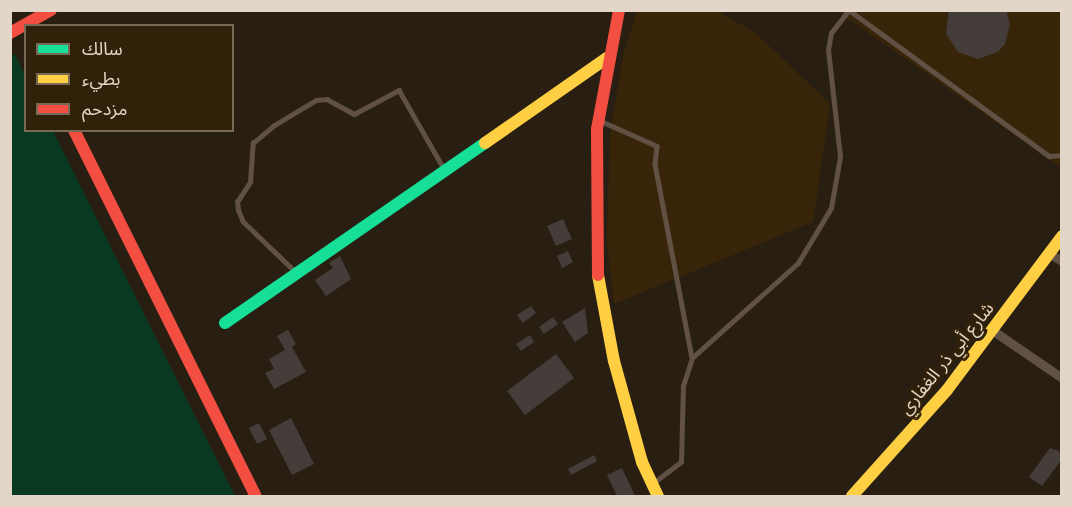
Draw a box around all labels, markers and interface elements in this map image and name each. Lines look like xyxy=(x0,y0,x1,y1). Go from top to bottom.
legend xyxy=(24,24,234,132)
text: سالك xyxy=(82,36,123,60)
text: بطيء xyxy=(82,66,120,90)
text: مزدحم xyxy=(82,96,127,120)
street label: شارع أبي ذر الغفاري xyxy=(894,297,998,419)

